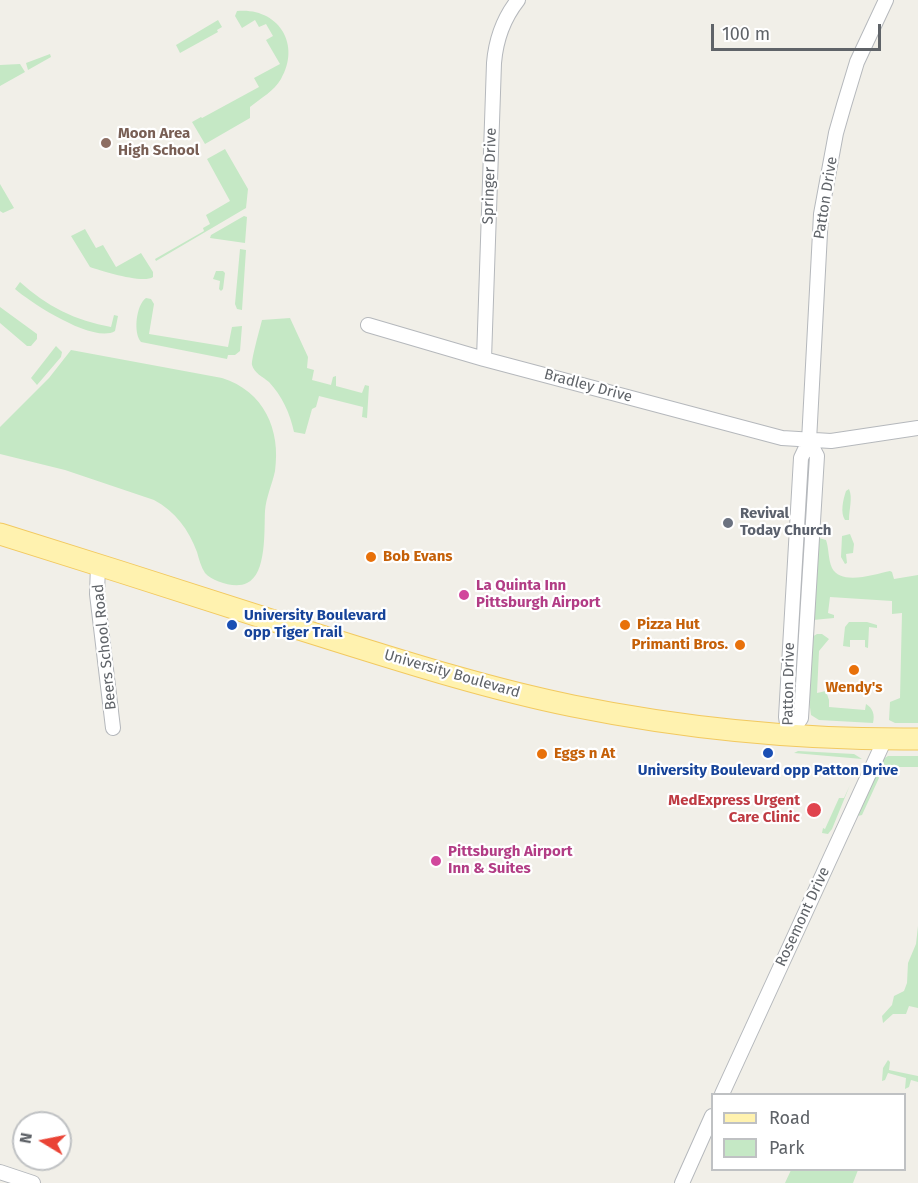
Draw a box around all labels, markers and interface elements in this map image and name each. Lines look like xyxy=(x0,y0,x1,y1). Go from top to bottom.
scale bar xyxy=(714,12,884,50)
text: 100 m xyxy=(722,23,770,45)
place label: Moon Area High School xyxy=(118,125,199,160)
street label: Springer Drive xyxy=(479,127,501,225)
marker: Moon Area High School xyxy=(99,136,113,150)
street label: Patton Drive xyxy=(811,155,841,241)
street label: Bradley Drive xyxy=(542,366,634,406)
place label: Revival Today Church xyxy=(740,505,831,540)
marker: Revival Today Church xyxy=(721,516,735,530)
place label: Bob Evans xyxy=(383,548,453,566)
marker: Bob Evans xyxy=(364,550,378,564)
place label: La Quinta Inn Pittsburgh Airport xyxy=(476,577,601,612)
street label: Beers School Road xyxy=(89,583,121,711)
marker: La Quinta Inn Pittsburgh Airport xyxy=(457,588,471,602)
place label: University Boulevard opp Tiger Trail xyxy=(244,607,386,642)
place label: Pizza Hut xyxy=(637,616,700,634)
marker: University Boulevard opp Tiger Trail xyxy=(225,618,239,632)
marker: Pizza Hut xyxy=(618,618,632,632)
place label: Primanti Bros. xyxy=(632,636,728,654)
marker: Primanti Bros. xyxy=(733,638,747,652)
street label: Patton Drive xyxy=(779,642,799,726)
street label: University Boulevard xyxy=(382,646,522,702)
marker: Wendy's xyxy=(847,663,861,677)
place label: Wendy's xyxy=(826,679,882,697)
place label: Eggs n At xyxy=(554,745,616,763)
marker: University Boulevard opp Patton Drive xyxy=(761,746,775,760)
marker: Eggs n At xyxy=(535,747,549,761)
place label: University Boulevard opp Patton Drive xyxy=(638,762,898,780)
place label: MedExpress Urgent Care Clinic xyxy=(668,792,800,827)
marker: MedExpress Urgent Care Clinic xyxy=(805,801,823,819)
place label: Pittsburgh Airport Inn & Suites xyxy=(448,843,573,878)
marker: Pittsburgh Airport Inn & Suites xyxy=(429,854,443,868)
street label: Rosemont Drive xyxy=(772,864,834,970)
legend xyxy=(711,1093,906,1171)
text: Road xyxy=(769,1107,811,1129)
north arrow xyxy=(12,1111,72,1171)
text: N xyxy=(15,1131,36,1145)
text: Park xyxy=(769,1137,804,1159)

